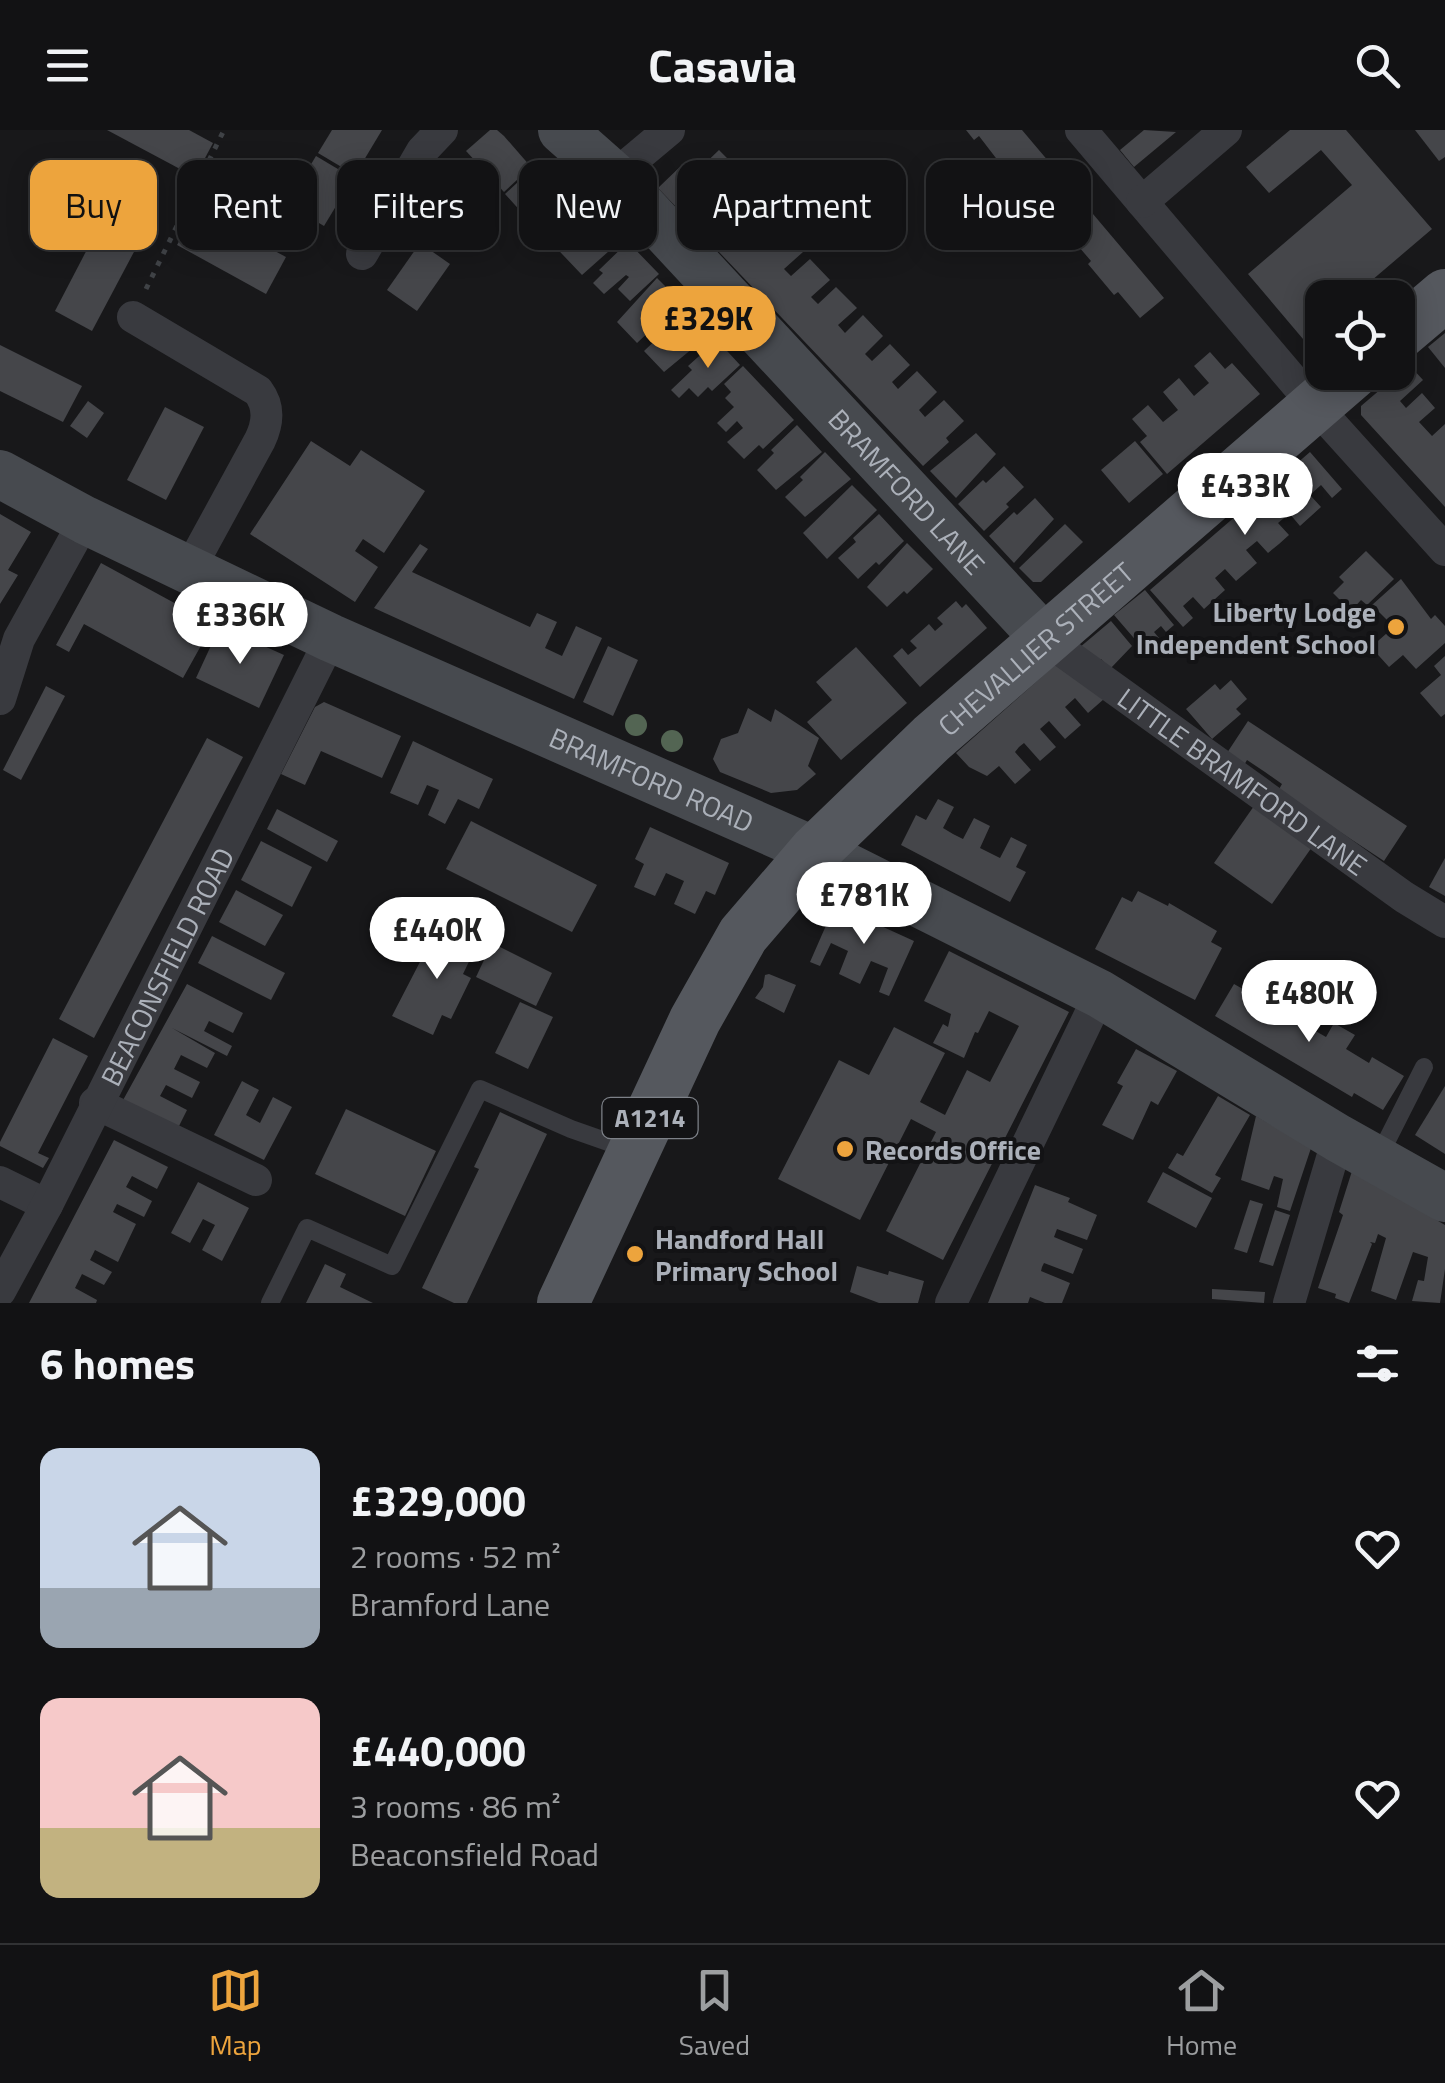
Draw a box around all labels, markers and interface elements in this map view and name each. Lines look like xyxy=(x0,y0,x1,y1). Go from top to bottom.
text: Casavia xyxy=(648,31,797,99)
icon: menu xyxy=(40,38,95,93)
icon: search xyxy=(1350,38,1405,93)
chip: Buy xyxy=(30,160,157,250)
chip: Rent xyxy=(177,160,317,250)
chip: Filters xyxy=(337,160,499,250)
chip: New xyxy=(519,160,657,250)
chip: Apartment xyxy=(677,160,906,250)
chip: House xyxy=(926,160,1091,250)
map controls xyxy=(1305,280,1415,390)
button: locate xyxy=(1305,280,1415,390)
pin: £329K xyxy=(638,286,778,371)
text: £329K xyxy=(663,294,753,342)
street label: BRAMFORD LANE xyxy=(819,398,996,584)
pin: £433K xyxy=(1175,453,1315,538)
text: £433K xyxy=(1200,461,1290,509)
street label: CHEVALLIER STREET xyxy=(928,551,1143,746)
pin: £336K xyxy=(170,582,310,667)
text: £336K xyxy=(195,590,285,638)
place label: Liberty Lodge Independent School xyxy=(1136,590,1376,665)
marker: Liberty Lodge Independent School xyxy=(1385,616,1407,638)
street label: LITTLE BRAMFORD LANE xyxy=(1109,677,1377,886)
street label: BRAMFORD ROAD xyxy=(543,715,761,843)
street label: BEACONSFIELD ROAD xyxy=(89,840,244,1093)
pin: £781K xyxy=(794,862,934,947)
text: £781K xyxy=(819,870,909,918)
pin: £440K xyxy=(367,897,507,982)
text: £440K xyxy=(392,905,482,953)
pin: £480K xyxy=(1239,960,1379,1045)
text: £480K xyxy=(1264,968,1354,1016)
road number: A1214 xyxy=(602,1098,698,1138)
place label: Records Office xyxy=(865,1128,1041,1171)
marker: Records Office xyxy=(834,1138,856,1160)
place label: Handford Hall Primary School xyxy=(655,1217,838,1292)
marker: Handford Hall Primary School xyxy=(624,1243,646,1265)
text: 6 homes xyxy=(40,1331,195,1395)
icon: filters xyxy=(1350,1336,1405,1391)
text: £329,000 xyxy=(350,1468,526,1532)
icon: home xyxy=(120,1488,240,1608)
icon: heart xyxy=(1350,1521,1405,1576)
text: 2 rooms · 52 m² xyxy=(350,1532,561,1580)
text: Bramford Lane xyxy=(350,1580,550,1628)
text: £440,000 xyxy=(350,1718,526,1782)
icon: home xyxy=(120,1738,240,1858)
icon: heart xyxy=(1350,1771,1405,1826)
text: 3 rooms · 86 m² xyxy=(350,1782,561,1830)
text: Beaconsfield Road xyxy=(350,1830,599,1878)
tab: Map xyxy=(208,1963,263,2066)
tab: Saved xyxy=(679,1963,750,2066)
tab: Home xyxy=(1166,1963,1237,2066)

